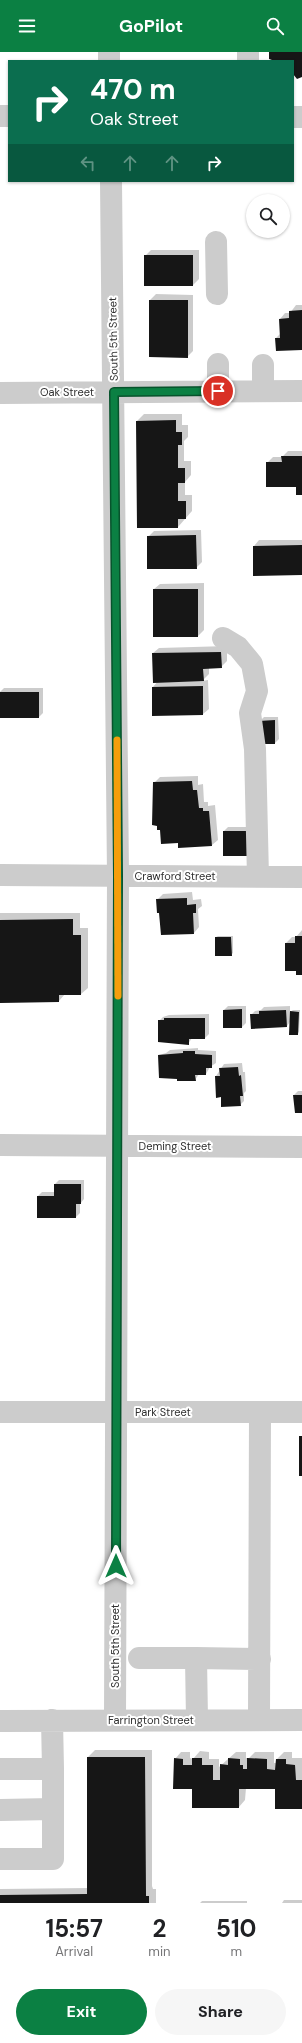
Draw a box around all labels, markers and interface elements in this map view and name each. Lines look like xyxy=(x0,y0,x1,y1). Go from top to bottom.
text: GoPilot xyxy=(119,14,183,38)
icon: menu xyxy=(16,15,38,37)
icon: search xyxy=(264,15,286,37)
text: 470 m xyxy=(90,71,176,108)
icon: right xyxy=(24,76,76,128)
text: Oak Street xyxy=(90,107,179,131)
icon: left xyxy=(77,152,99,174)
icon: ahead xyxy=(119,152,141,174)
icon: ahead xyxy=(161,152,183,174)
icon: right xyxy=(203,152,225,174)
map controls xyxy=(246,194,290,238)
button: search xyxy=(246,194,290,238)
street label: South 5th Street xyxy=(105,297,121,381)
pin xyxy=(201,374,235,408)
icon: arrive xyxy=(207,380,229,402)
street label: Oak Street xyxy=(40,385,94,399)
street label: Crawford Street xyxy=(134,869,216,883)
street label: Deming Street xyxy=(139,1139,211,1153)
street label: Park Street xyxy=(135,1405,191,1419)
position arrow xyxy=(95,1545,137,1587)
street label: South 5th Street xyxy=(108,1604,122,1688)
street label: Farrington Street xyxy=(108,1713,194,1727)
text: 15:57 xyxy=(45,1913,103,1944)
text: 2 xyxy=(152,1913,166,1944)
text: 510 xyxy=(216,1913,257,1944)
text: Arrival xyxy=(55,1943,93,1960)
text: min xyxy=(148,1943,171,1960)
text: m xyxy=(230,1943,242,1960)
button: Exit xyxy=(16,1989,147,2035)
button: Share xyxy=(155,1989,286,2035)

